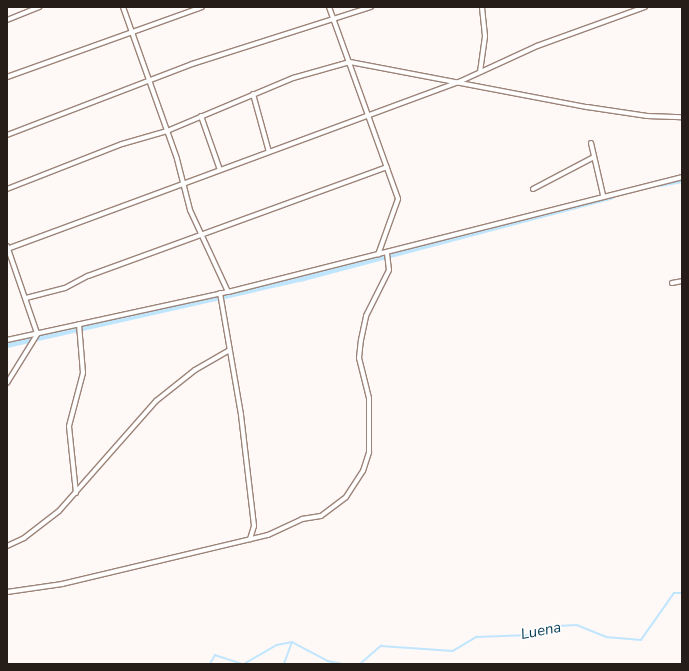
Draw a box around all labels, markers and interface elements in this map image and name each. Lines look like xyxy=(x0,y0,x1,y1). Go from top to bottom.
water label: Luena xyxy=(519,618,563,644)

